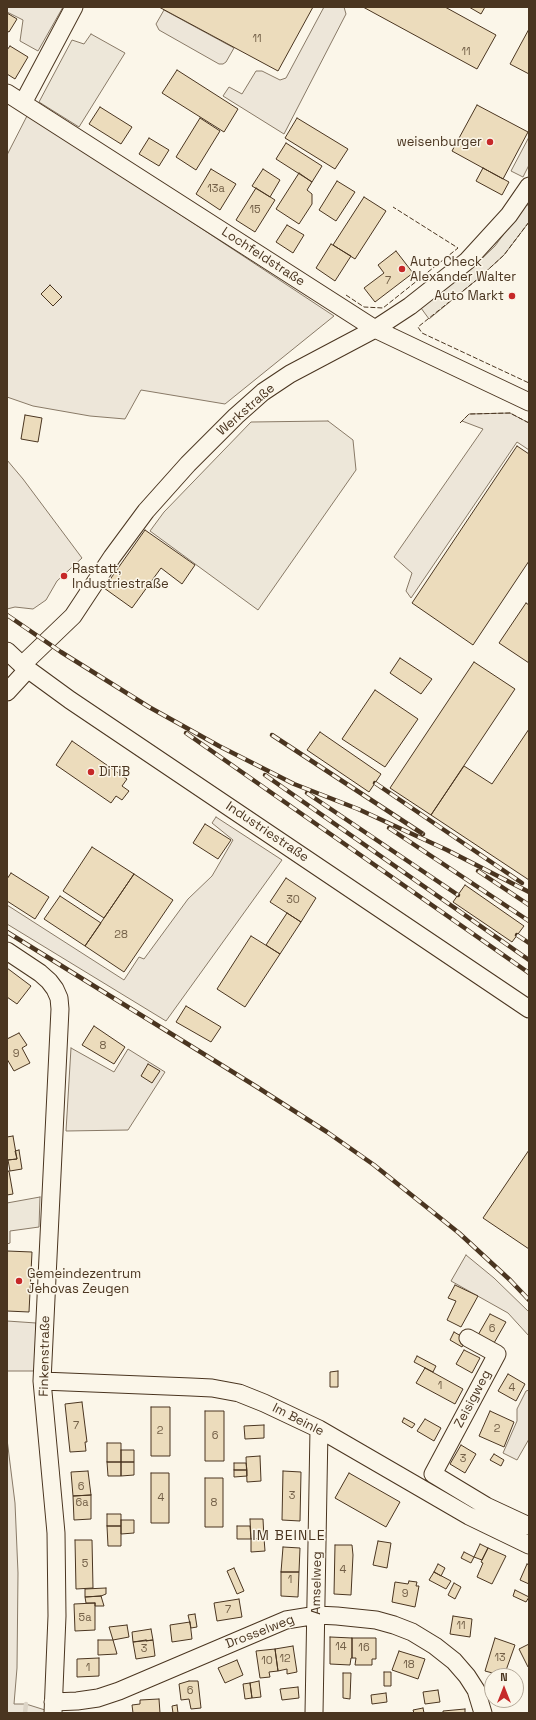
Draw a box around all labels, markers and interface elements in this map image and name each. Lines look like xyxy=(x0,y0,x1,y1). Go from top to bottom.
house number: 11 xyxy=(252,32,262,46)
house number: 11 xyxy=(461,45,471,59)
place label: weisenburger xyxy=(396,134,482,150)
marker: weisenburger xyxy=(485,137,495,147)
house number: 13a xyxy=(207,182,225,196)
house number: 15 xyxy=(249,203,261,217)
street label: Lochfeldstraße xyxy=(218,224,308,290)
place label: Auto Check Alexander Walter xyxy=(410,254,516,285)
marker: Auto Check Alexander Walter xyxy=(397,264,407,274)
house number: 7 xyxy=(385,274,391,288)
place label: Auto Markt xyxy=(434,288,504,304)
marker: Auto Markt xyxy=(507,291,517,301)
street label: Werkstraße xyxy=(214,381,278,439)
place label: Rastatt, Industriestraße xyxy=(72,561,169,592)
marker: Rastatt, Industriestraße xyxy=(59,571,69,581)
place label: DiTiB xyxy=(99,764,130,780)
marker: DiTiB xyxy=(86,767,96,777)
street label: Industriestraße xyxy=(223,799,311,865)
house number: 30 xyxy=(286,893,300,907)
house number: 28 xyxy=(114,928,128,942)
house number: 8 xyxy=(100,1039,106,1053)
house number: 9 xyxy=(13,1047,19,1061)
place label: Gemeindezentrum Jehovas Zeugen xyxy=(27,1266,141,1297)
marker: Gemeindezentrum Jehovas Zeugen xyxy=(14,1276,24,1286)
street label: Finkenstraße xyxy=(36,1315,54,1397)
house number: 6 xyxy=(489,1322,495,1336)
street label: Zeisigweg xyxy=(451,1368,495,1430)
house number: 1 xyxy=(438,1379,442,1393)
house number: 4 xyxy=(509,1381,515,1395)
street label: Im Beinle xyxy=(270,1400,326,1440)
house number: 7 xyxy=(73,1419,79,1433)
house number: 2 xyxy=(494,1422,500,1436)
house number: 2 xyxy=(157,1424,163,1438)
house number: 6 xyxy=(212,1429,218,1443)
house number: 3 xyxy=(460,1452,466,1466)
house number: 6 xyxy=(78,1480,84,1494)
house number: 3 xyxy=(289,1489,295,1503)
house number: 4 xyxy=(158,1491,164,1505)
house number: 6a xyxy=(75,1496,89,1510)
house number: 8 xyxy=(211,1496,217,1510)
district label: IM BEINLE xyxy=(252,1528,326,1544)
street label: Amselweg xyxy=(309,1551,325,1615)
house number: 5 xyxy=(82,1557,88,1571)
house number: 4 xyxy=(340,1563,346,1577)
house number: 1 xyxy=(288,1573,292,1587)
house number: 9 xyxy=(402,1587,408,1601)
house number: 7 xyxy=(225,1603,231,1617)
house number: 5a xyxy=(79,1611,91,1625)
street label: Drosselweg xyxy=(223,1612,297,1652)
house number: 11 xyxy=(456,1619,466,1633)
house number: 14 xyxy=(335,1640,347,1654)
house number: 16 xyxy=(358,1641,370,1655)
house number: 3 xyxy=(141,1642,147,1656)
house number: 13 xyxy=(494,1651,506,1665)
house number: 12 xyxy=(279,1652,291,1666)
house number: 10 xyxy=(261,1654,273,1668)
house number: 18 xyxy=(403,1658,415,1672)
house number: 1 xyxy=(86,1661,90,1675)
north arrow xyxy=(484,1668,524,1708)
text: N xyxy=(500,1670,508,1684)
house number: 6 xyxy=(187,1684,193,1698)

